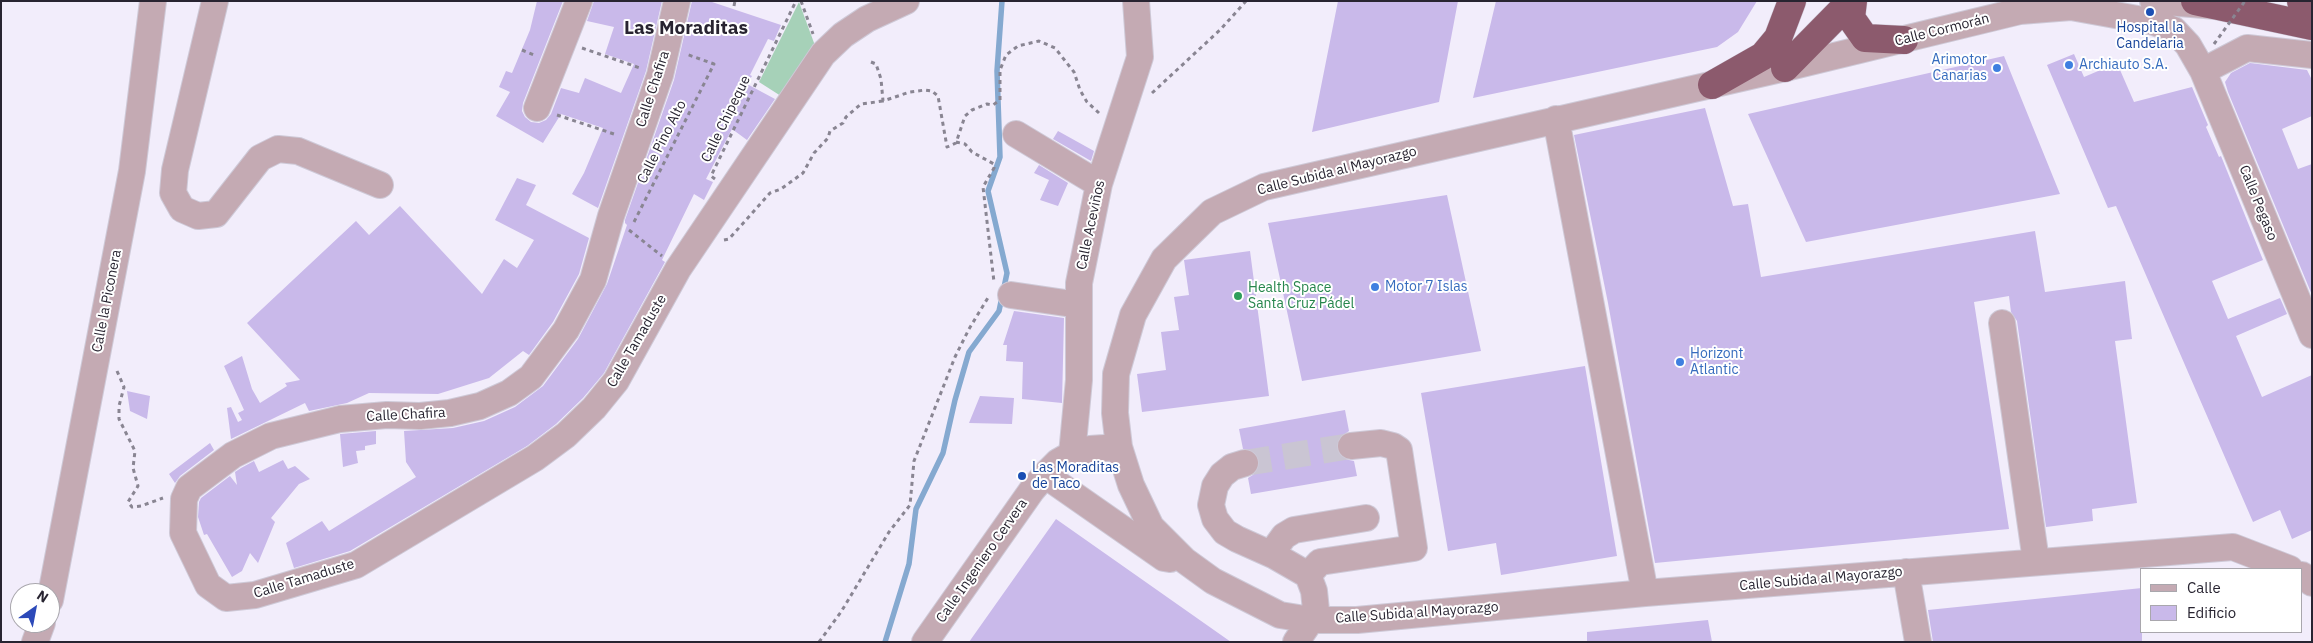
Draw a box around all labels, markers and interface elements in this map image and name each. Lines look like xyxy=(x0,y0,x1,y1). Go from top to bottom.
marker: Hospital la Candelaria xyxy=(2144,6,2156,18)
street label: Calle Cormorán xyxy=(1893,10,1991,50)
district label: Las Moraditas xyxy=(624,18,748,40)
place label: Hospital la Candelaria xyxy=(2116,20,2184,52)
street label: Calle Chafira xyxy=(633,49,673,129)
place label: Arimotor Canarias xyxy=(1931,52,1987,84)
place label: Archiauto S.A. xyxy=(2079,57,2168,73)
marker: Archiauto S.A. xyxy=(2063,59,2075,71)
marker: Arimotor Canarias xyxy=(1991,62,2003,74)
street label: Calle Chipeque xyxy=(698,73,754,165)
street label: Calle Pino Alto xyxy=(634,98,690,186)
street label: Calle Subida al Mayorazgo xyxy=(1256,143,1418,199)
street label: Calle Pegaso xyxy=(2235,163,2281,243)
street label: Calle Aceviños xyxy=(1073,179,1109,271)
street label: Calle la Piconera xyxy=(89,248,125,354)
place label: Motor 7 Islas xyxy=(1385,279,1468,295)
place label: Health Space Santa Cruz Pádel xyxy=(1248,280,1354,312)
marker: Motor 7 Islas xyxy=(1369,281,1381,293)
marker: Health Space Santa Cruz Pádel xyxy=(1232,290,1244,302)
street label: Calle Tamaduste xyxy=(604,292,670,390)
place label: Horizont Atlantic xyxy=(1690,346,1743,378)
marker: Horizont Atlantic xyxy=(1674,356,1686,368)
street label: Calle Chafira xyxy=(366,405,446,425)
place label: Las Moraditas de Taco xyxy=(1032,460,1119,492)
marker: Las Moraditas de Taco xyxy=(1016,470,1028,482)
street label: Calle Ingeniero Cervera xyxy=(933,496,1031,626)
street label: Calle Tamaduste xyxy=(252,556,356,602)
street label: Calle Subida al Mayorazgo xyxy=(1739,564,1903,594)
legend xyxy=(2140,568,2303,633)
text: Calle xyxy=(2187,578,2221,597)
north arrow xyxy=(10,583,60,633)
text: N xyxy=(33,586,52,607)
street label: Calle Subida al Mayorazgo xyxy=(1335,599,1499,627)
text: Edificio xyxy=(2187,603,2236,622)

